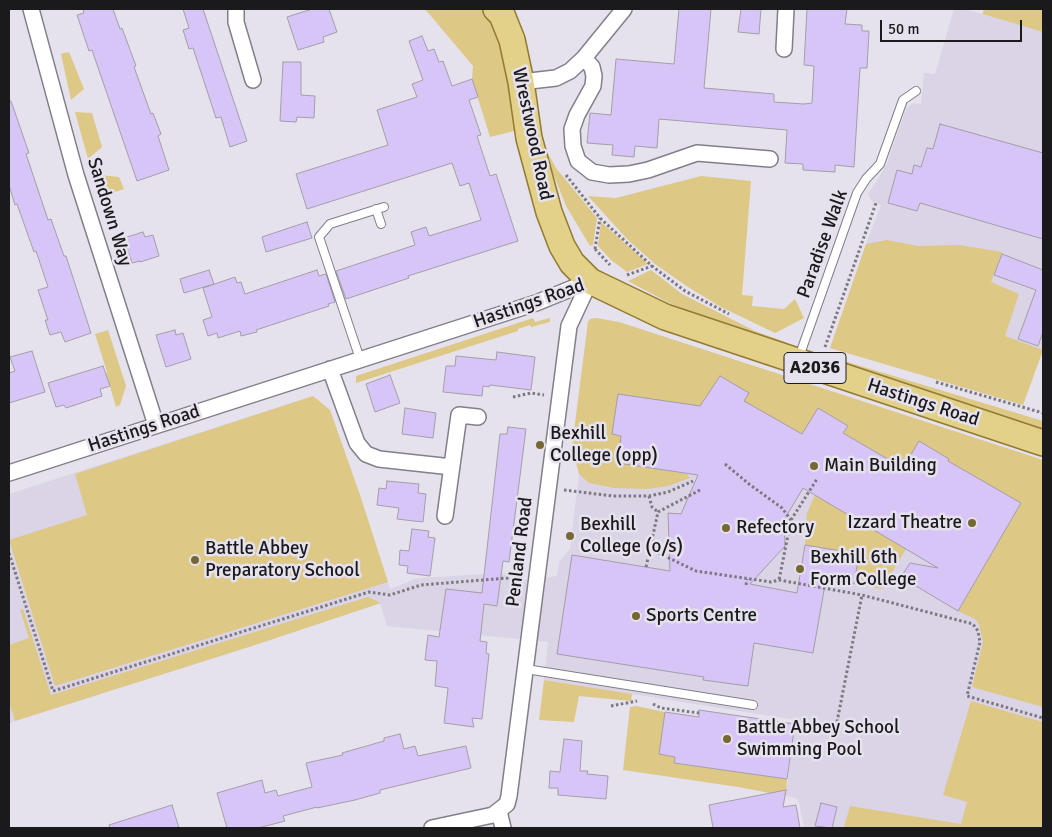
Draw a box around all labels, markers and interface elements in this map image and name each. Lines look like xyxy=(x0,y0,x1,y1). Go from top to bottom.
scale bar xyxy=(882,10,1024,42)
text: 50 m xyxy=(888,20,919,38)
street label: Wrestwood Road xyxy=(507,65,557,203)
street label: Sandown Way xyxy=(82,155,136,269)
street label: Paradise Walk xyxy=(793,187,853,301)
street label: Hastings Road xyxy=(470,274,588,334)
road number: A2036 xyxy=(784,352,846,383)
street label: Hastings Road xyxy=(864,374,982,432)
street label: Hastings Road xyxy=(85,400,203,458)
place label: Bexhill College (opp) xyxy=(550,423,658,467)
marker: Bexhill College (opp) xyxy=(534,439,546,451)
place label: Main Building xyxy=(824,455,937,477)
marker: Main Building xyxy=(808,460,820,472)
street label: Penland Road xyxy=(502,496,538,608)
place label: Izzard Theatre xyxy=(847,512,962,534)
place label: Bexhill College (o/s) xyxy=(580,514,683,558)
place label: Refectory xyxy=(736,517,814,539)
marker: Izzard Theatre xyxy=(966,517,978,529)
marker: Refectory xyxy=(720,522,732,534)
marker: Bexhill College (o/s) xyxy=(564,530,576,542)
place label: Battle Abbey Preparatory School xyxy=(205,538,360,582)
place label: Bexhill 6th Form College xyxy=(810,547,917,591)
marker: Battle Abbey Preparatory School xyxy=(189,554,201,566)
marker: Bexhill 6th Form College xyxy=(794,563,806,575)
place label: Sports Centre xyxy=(646,605,757,627)
marker: Sports Centre xyxy=(630,610,642,622)
place label: Battle Abbey School Swimming Pool xyxy=(737,717,899,761)
marker: Battle Abbey School Swimming Pool xyxy=(721,733,733,745)

